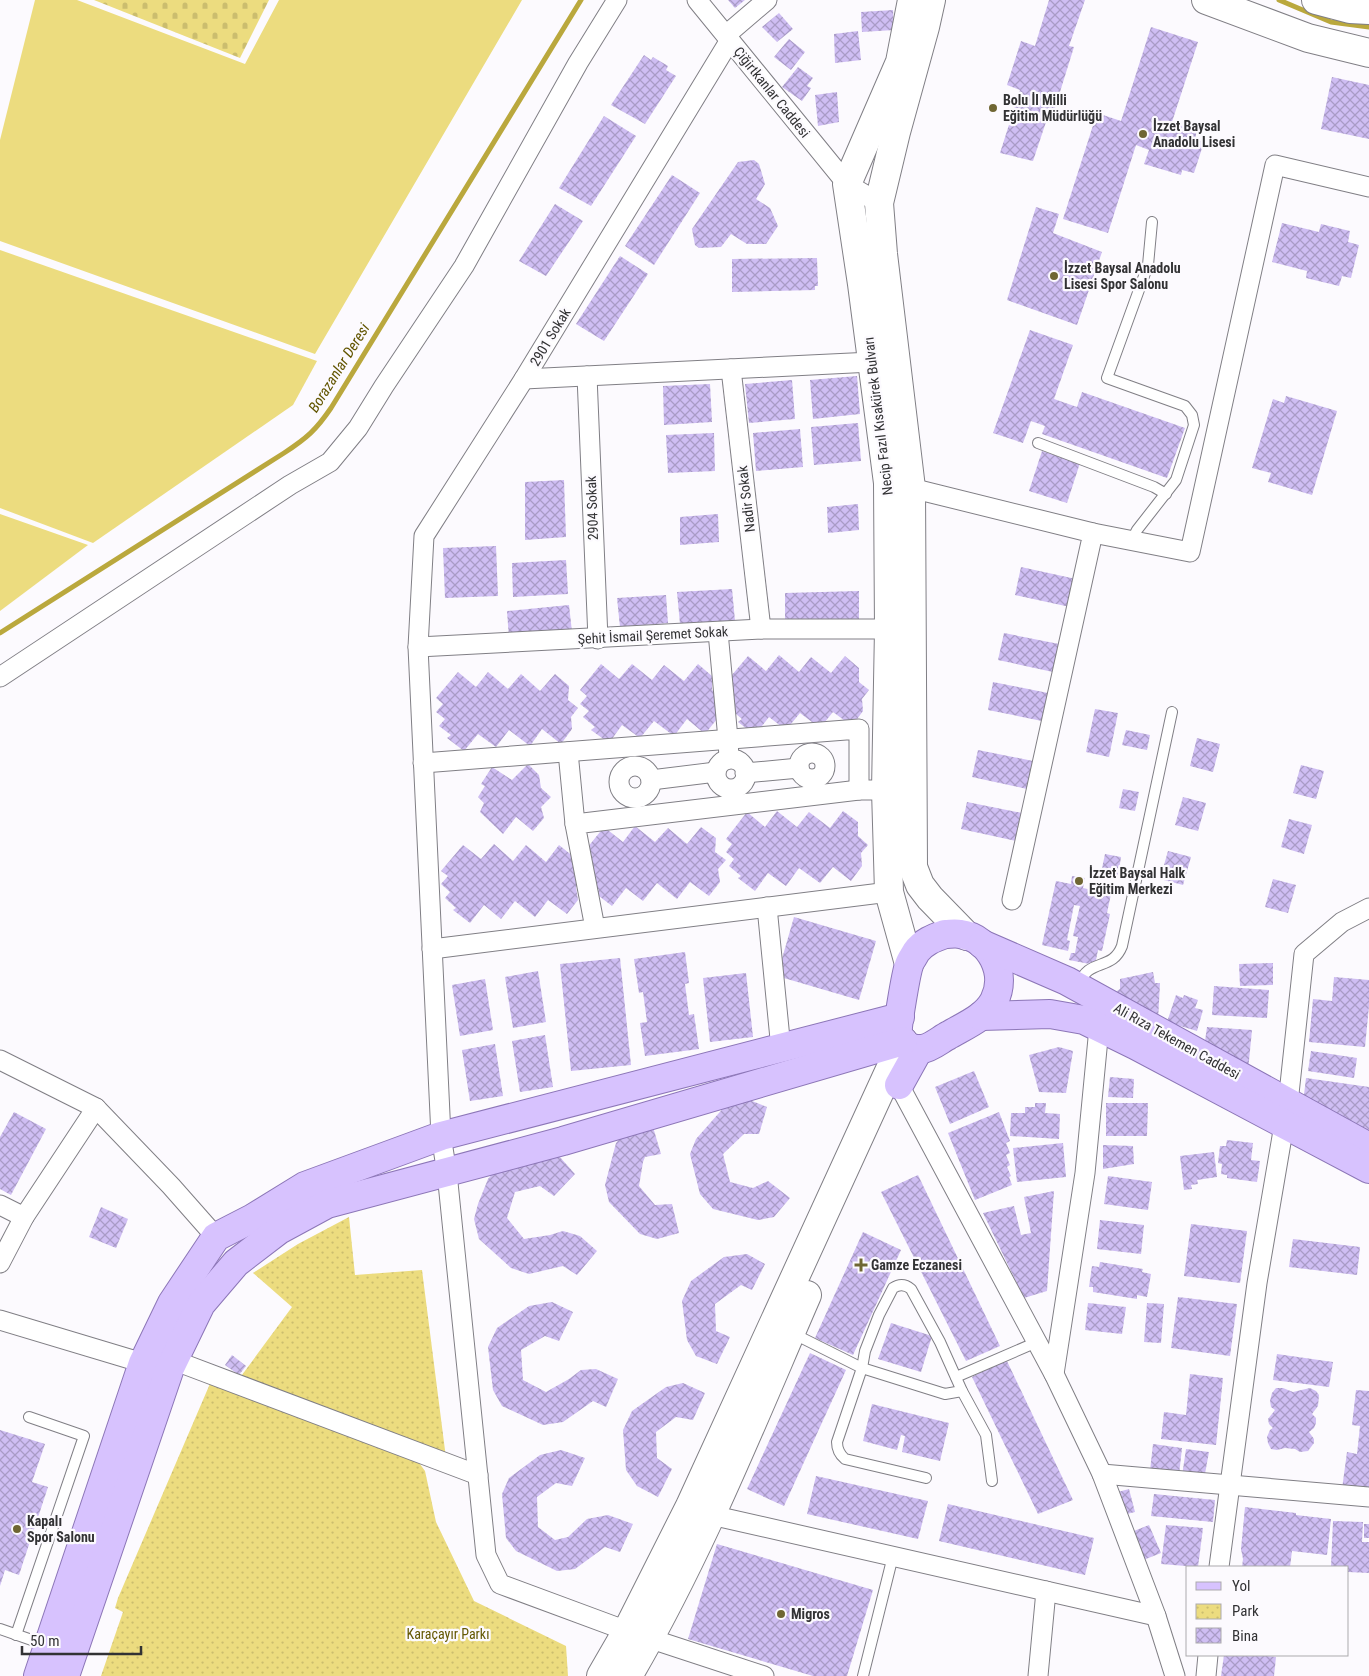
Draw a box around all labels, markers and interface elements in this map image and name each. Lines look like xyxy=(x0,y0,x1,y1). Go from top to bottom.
street label: Çiğirtkanlar Caddesi xyxy=(731,43,813,141)
place label: Bolu İl Milli Eğitim Müdürlüğü xyxy=(1003,92,1102,124)
marker: Bolu İl Milli Eğitim Müdürlüğü xyxy=(987,102,999,114)
place label: İzzet Baysal Anadolu Lisesi xyxy=(1153,118,1235,150)
marker: İzzet Baysal Anadolu Lisesi xyxy=(1137,128,1149,140)
place label: İzzet Baysal Anadolu Lisesi Spor Salonu xyxy=(1064,260,1181,292)
marker: İzzet Baysal Anadolu Lisesi Spor Salonu xyxy=(1048,270,1060,282)
street label: 2901 Sokak xyxy=(527,305,574,369)
water label: Borazanlar Deresi xyxy=(305,320,374,416)
street label: Necip Fazıl Kısakürek Bulvarı xyxy=(860,336,896,496)
street label: Nadir Sokak xyxy=(734,464,758,533)
street label: 2904 Sokak xyxy=(583,475,601,541)
street label: Şehit İsmail Şeremet Sokak xyxy=(577,623,729,647)
place label: İzzet Baysal Halk Eğitim Merkezi xyxy=(1089,865,1186,897)
marker: İzzet Baysal Halk Eğitim Merkezi xyxy=(1073,875,1085,887)
street label: Ali Rıza Tekemen Caddesi xyxy=(1111,1000,1243,1082)
place label: Gamze Eczanesi xyxy=(871,1257,962,1273)
marker: Gamze Eczanesi xyxy=(855,1259,867,1271)
place label: Kapalı Spor Salonu xyxy=(27,1513,95,1545)
marker: Kapalı Spor Salonu xyxy=(11,1523,23,1535)
legend xyxy=(1186,1566,1349,1656)
text: Yol xyxy=(1232,1577,1250,1595)
text: Park xyxy=(1232,1602,1259,1620)
place label: Migros xyxy=(791,1606,830,1622)
marker: Migros xyxy=(775,1608,787,1620)
scale bar xyxy=(22,1624,141,1656)
park label: Karaçayır Parkı xyxy=(407,1626,489,1642)
text: Bina xyxy=(1232,1627,1258,1645)
text: 50 m xyxy=(30,1632,60,1650)

